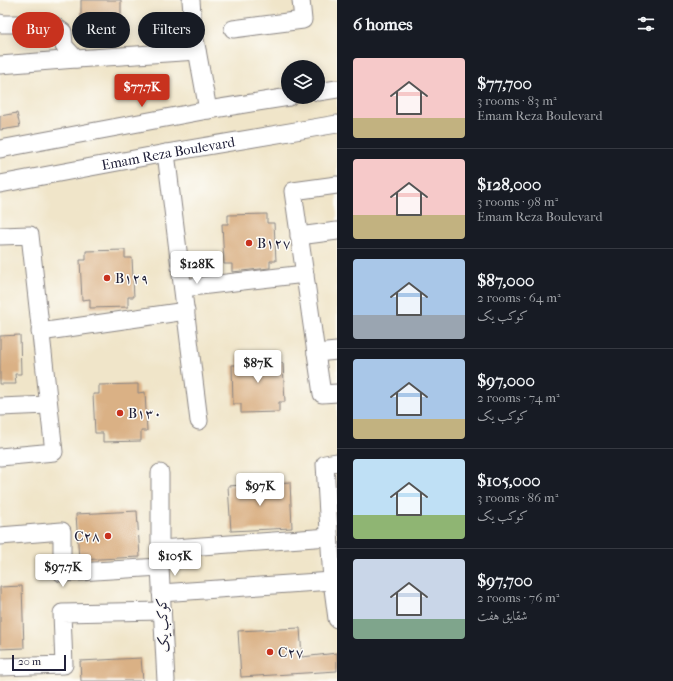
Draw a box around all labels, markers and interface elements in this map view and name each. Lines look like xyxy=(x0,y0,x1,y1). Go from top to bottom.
chip: Buy xyxy=(12,12,64,48)
chip: Rent xyxy=(72,12,130,48)
chip: Filters xyxy=(138,12,205,48)
icon: filters xyxy=(635,13,657,35)
text: 6 homes xyxy=(353,14,413,34)
map controls xyxy=(281,60,325,104)
button: layers xyxy=(281,60,325,104)
text: $77,700 xyxy=(477,73,532,93)
pin: $77.7K xyxy=(109,74,175,108)
icon: home xyxy=(385,74,433,122)
text: $77.7K xyxy=(124,79,160,94)
text: 3 rooms · 83 m² xyxy=(477,93,557,108)
text: Emam Reza Boulevard xyxy=(477,108,603,123)
street label: Emam Reza Boulevard xyxy=(100,133,237,173)
text: $128,000 xyxy=(477,174,541,194)
icon: home xyxy=(385,175,433,223)
text: 3 rooms · 98 m² xyxy=(477,194,558,209)
text: Emam Reza Boulevard xyxy=(477,209,603,224)
place label: B۱۲۷ xyxy=(257,235,291,252)
marker: B۱۲۷ xyxy=(244,238,254,248)
pin: $128K xyxy=(169,251,225,285)
text: $128K xyxy=(180,256,214,271)
place label: B۱۲۹ xyxy=(115,270,149,287)
text: $87,000 xyxy=(477,270,534,290)
marker: B۱۲۹ xyxy=(102,273,112,283)
icon: home xyxy=(385,275,433,323)
text: 2 rooms · 64 m² xyxy=(477,290,561,305)
text: کوکب یک xyxy=(477,308,528,323)
pin: $87K xyxy=(234,350,282,384)
text: $87K xyxy=(243,355,273,370)
text: $97,000 xyxy=(477,370,535,390)
icon: home xyxy=(385,375,433,423)
text: 2 rooms · 74 m² xyxy=(477,390,560,405)
place label: B۱۳۰ xyxy=(128,405,162,422)
marker: B۱۳۰ xyxy=(115,408,125,418)
text: کوکب یک xyxy=(477,408,528,423)
text: $105,000 xyxy=(477,470,541,490)
pin: $97K xyxy=(236,473,284,507)
icon: home xyxy=(385,475,433,523)
text: $97K xyxy=(245,478,275,493)
text: 3 rooms · 86 m² xyxy=(477,490,558,505)
text: کوکب یک xyxy=(477,508,528,523)
place label: C۲۸ xyxy=(74,528,100,545)
marker: C۲۸ xyxy=(103,531,113,541)
pin: $105K xyxy=(147,543,203,577)
text: $105K xyxy=(158,548,192,563)
pin: $97.7K xyxy=(30,554,96,588)
text: $97.7K xyxy=(44,559,82,574)
text: $97,700 xyxy=(477,570,533,590)
icon: home xyxy=(385,575,433,623)
text: 2 rooms · 76 m² xyxy=(477,590,559,605)
street label: کوکب یک xyxy=(153,597,174,653)
text: شقایق هفت xyxy=(477,608,528,623)
place label: C۲۷ xyxy=(278,644,304,661)
marker: C۲۷ xyxy=(265,647,275,657)
scale bar xyxy=(12,653,66,672)
text: 20 m xyxy=(18,655,41,668)

